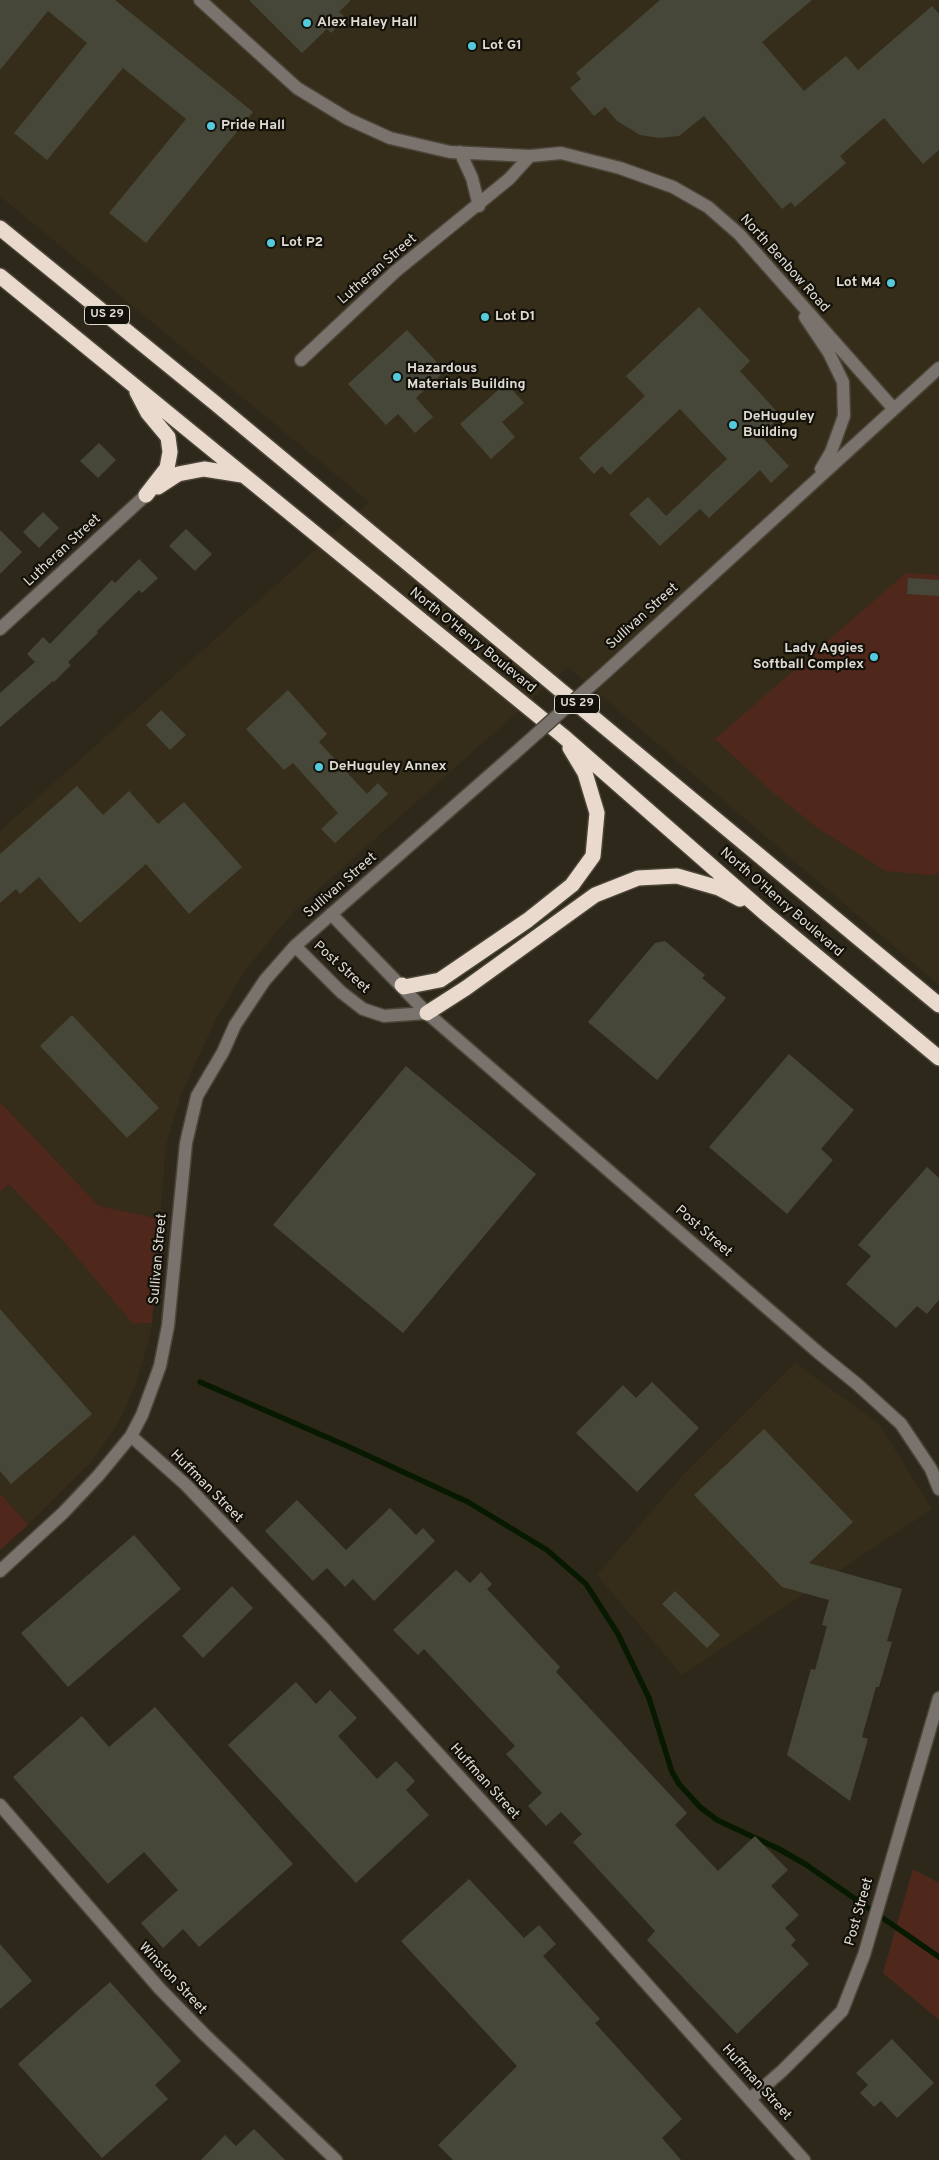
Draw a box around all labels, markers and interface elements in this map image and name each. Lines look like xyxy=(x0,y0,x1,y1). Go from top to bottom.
place label: Alex Haley Hall xyxy=(317,15,417,31)
marker: Alex Haley Hall xyxy=(301,17,313,29)
place label: Lot G1 xyxy=(482,38,522,54)
marker: Lot G1 xyxy=(466,40,478,52)
place label: Pride Hall xyxy=(221,118,285,134)
marker: Pride Hall xyxy=(205,120,217,132)
street label: North Benbow Road xyxy=(736,212,832,316)
street label: Lutheran Street xyxy=(335,231,421,309)
place label: Lot P2 xyxy=(281,235,323,251)
marker: Lot P2 xyxy=(265,237,277,249)
place label: Lot M4 xyxy=(836,275,881,291)
marker: Lot M4 xyxy=(885,277,897,289)
road number: US 29 xyxy=(84,306,130,324)
place label: Lot D1 xyxy=(495,309,535,325)
marker: Lot D1 xyxy=(479,311,491,323)
place label: Hazardous Materials Building xyxy=(407,361,526,394)
marker: Hazardous Materials Building xyxy=(391,371,403,383)
place label: DeHuguley Building xyxy=(743,409,815,442)
marker: DeHuguley Building xyxy=(727,419,739,431)
street label: Lutheran Street xyxy=(21,511,105,591)
street label: Sullivan Street xyxy=(603,580,683,654)
street label: North O'Henry Boulevard xyxy=(405,585,539,697)
place label: Lady Aggies Softball Complex xyxy=(753,641,864,674)
marker: Lady Aggies Softball Complex xyxy=(868,651,880,663)
road number: US 29 xyxy=(554,694,600,714)
place label: DeHuguley Annex xyxy=(329,759,447,775)
marker: DeHuguley Annex xyxy=(313,761,325,773)
street label: North O'Henry Boulevard xyxy=(716,845,846,961)
street label: Sullivan Street xyxy=(301,850,381,922)
street label: Post Street xyxy=(309,938,373,998)
street label: Post Street xyxy=(671,1203,735,1261)
street label: Sullivan Street xyxy=(147,1213,171,1305)
street label: Huffman Street xyxy=(166,1447,246,1527)
street label: Huffman Street xyxy=(446,1741,522,1823)
street label: Post Street xyxy=(842,1876,878,1948)
street label: Winston Street xyxy=(134,1940,210,2018)
street label: Huffman Street xyxy=(718,2042,794,2124)

